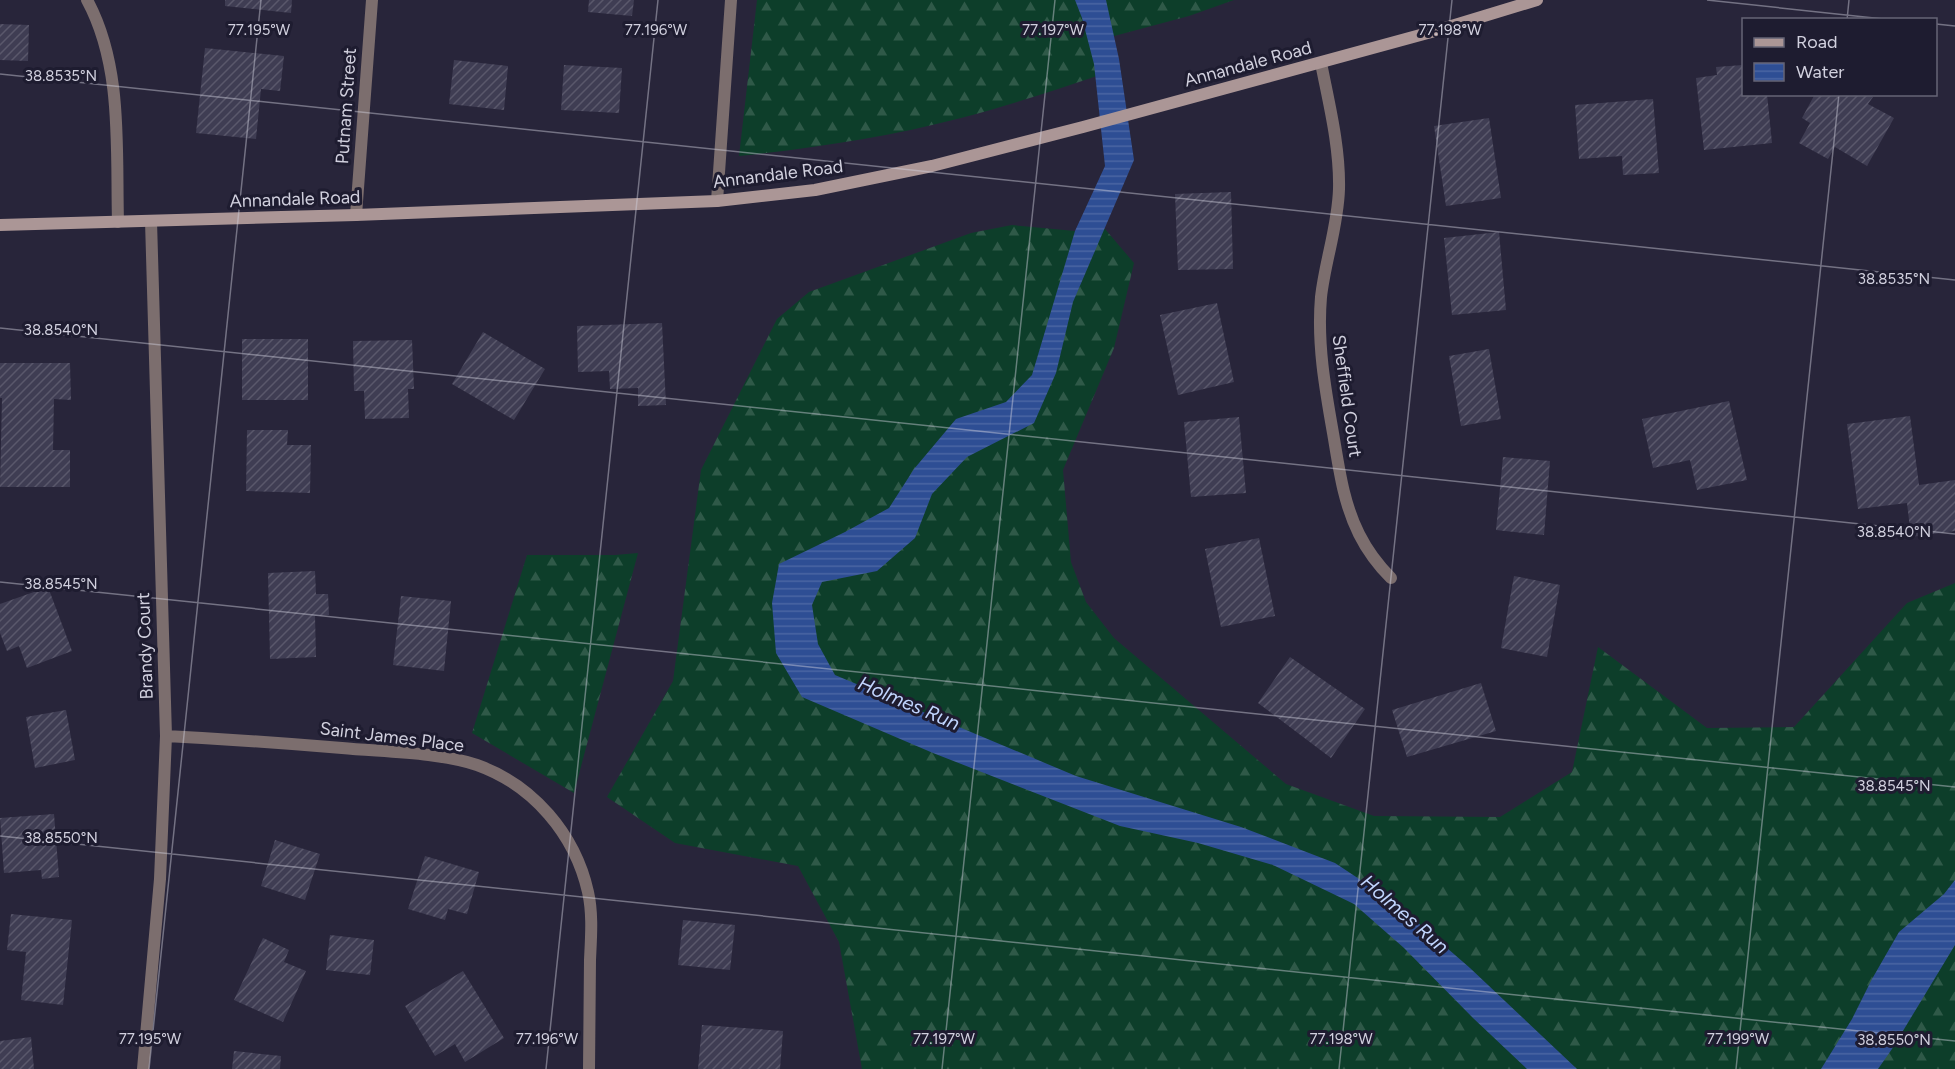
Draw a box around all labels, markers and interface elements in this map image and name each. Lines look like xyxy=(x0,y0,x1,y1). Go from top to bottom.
legend xyxy=(1742,18,1937,96)
text: 77.195°W xyxy=(228,21,291,39)
text: 77.196°W xyxy=(625,21,688,39)
text: 77.197°W xyxy=(1022,21,1085,39)
text: 77.198°W xyxy=(1418,21,1482,39)
text: Road xyxy=(1796,31,1837,53)
street label: Annandale Road xyxy=(1182,36,1314,92)
street label: Putnam Street xyxy=(331,47,361,165)
text: Water xyxy=(1796,61,1844,83)
text: 38.8535°N xyxy=(25,67,97,85)
street label: Annandale Road xyxy=(712,155,844,193)
street label: Annandale Road xyxy=(229,186,361,212)
text: 38.8535°N xyxy=(1858,270,1930,288)
text: 38.8540°N xyxy=(24,321,98,339)
street label: Sheffield Court xyxy=(1328,333,1367,459)
text: 38.8540°N xyxy=(1857,523,1931,541)
text: 38.8545°N xyxy=(24,575,98,593)
street label: Brandy Court xyxy=(132,592,158,700)
water label: Holmes Run xyxy=(855,671,963,735)
street label: Saint James Place xyxy=(319,717,466,757)
text: 38.8545°N xyxy=(1857,777,1931,795)
text: 38.8550°N xyxy=(24,829,98,847)
water label: Holmes Run xyxy=(1356,869,1454,959)
text: 77.195°W xyxy=(119,1030,182,1048)
text: 77.196°W xyxy=(516,1030,579,1048)
text: 77.197°W xyxy=(913,1030,976,1048)
text: 77.198°W xyxy=(1309,1030,1373,1048)
text: 77.199°W xyxy=(1707,1030,1770,1048)
text: 38.8550°N xyxy=(1857,1031,1931,1049)

